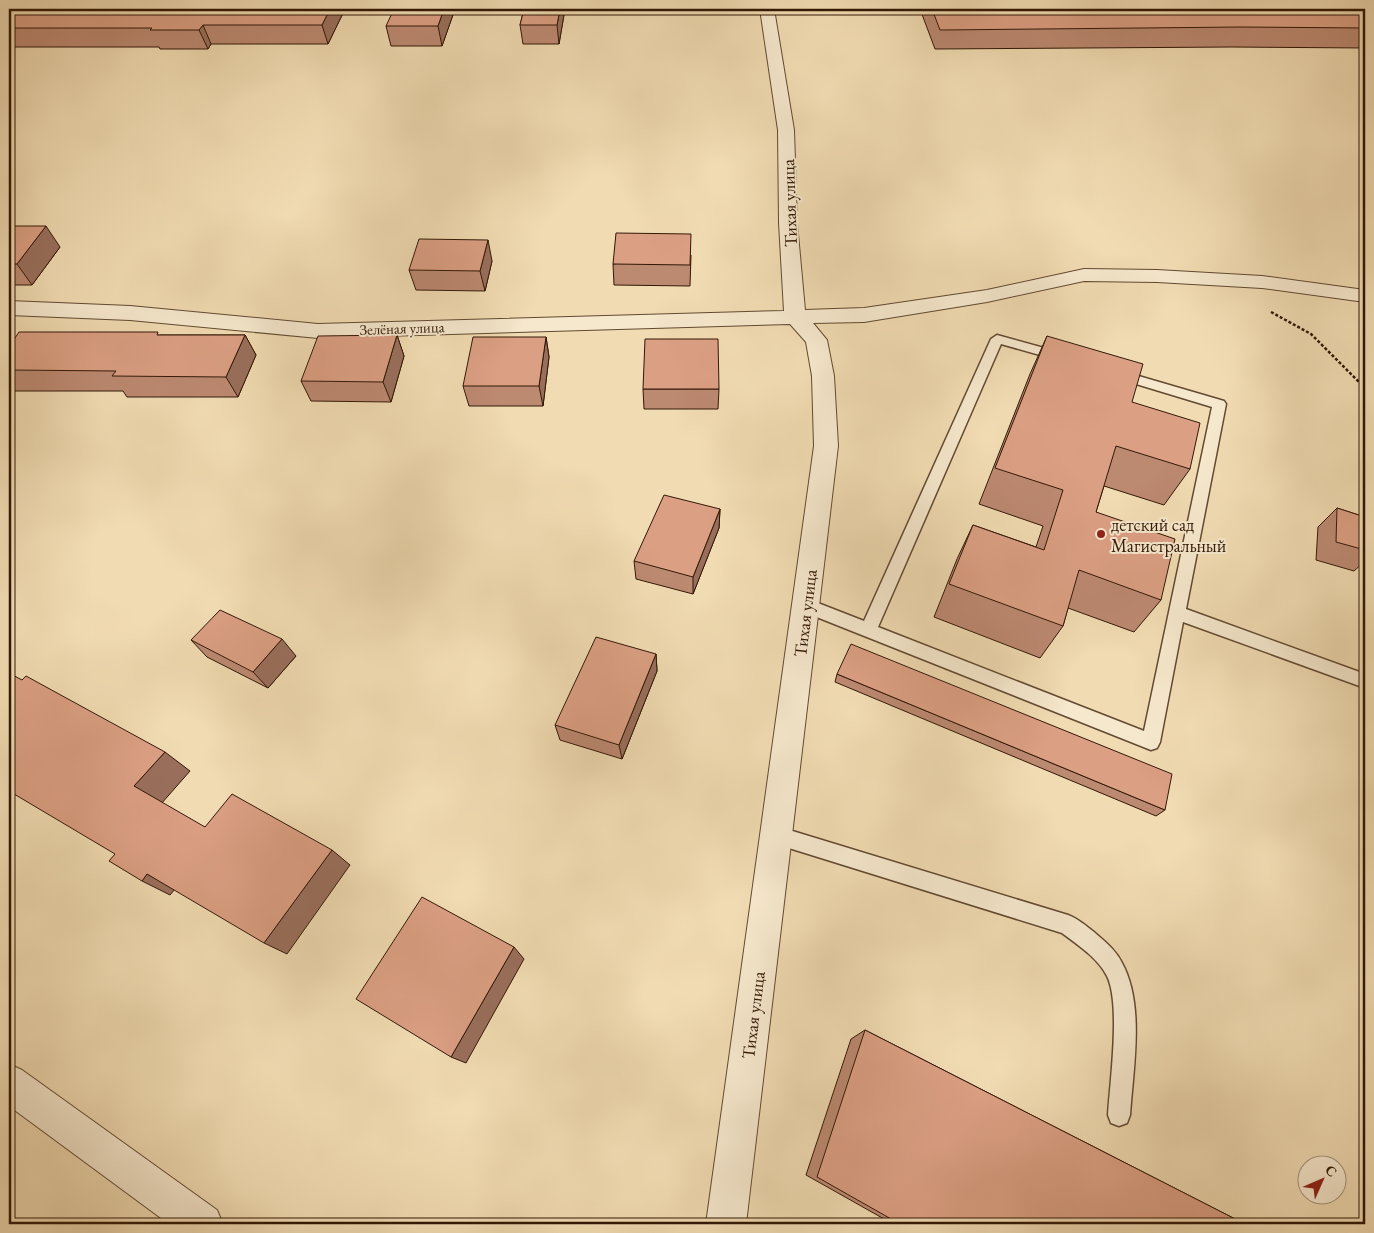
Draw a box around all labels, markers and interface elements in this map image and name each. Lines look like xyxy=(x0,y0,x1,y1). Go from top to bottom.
street label: Тихая улица xyxy=(776,158,802,247)
street label: Зелёная улица xyxy=(359,317,445,339)
place label: детский сад Магистральный xyxy=(1111,513,1227,557)
marker: детский сад Магистральный xyxy=(1095,528,1107,540)
street label: Тихая улица xyxy=(788,567,822,658)
street label: Тихая улица xyxy=(736,969,770,1060)
north arrow xyxy=(1296,1156,1346,1206)
text: С xyxy=(1321,1161,1341,1181)

